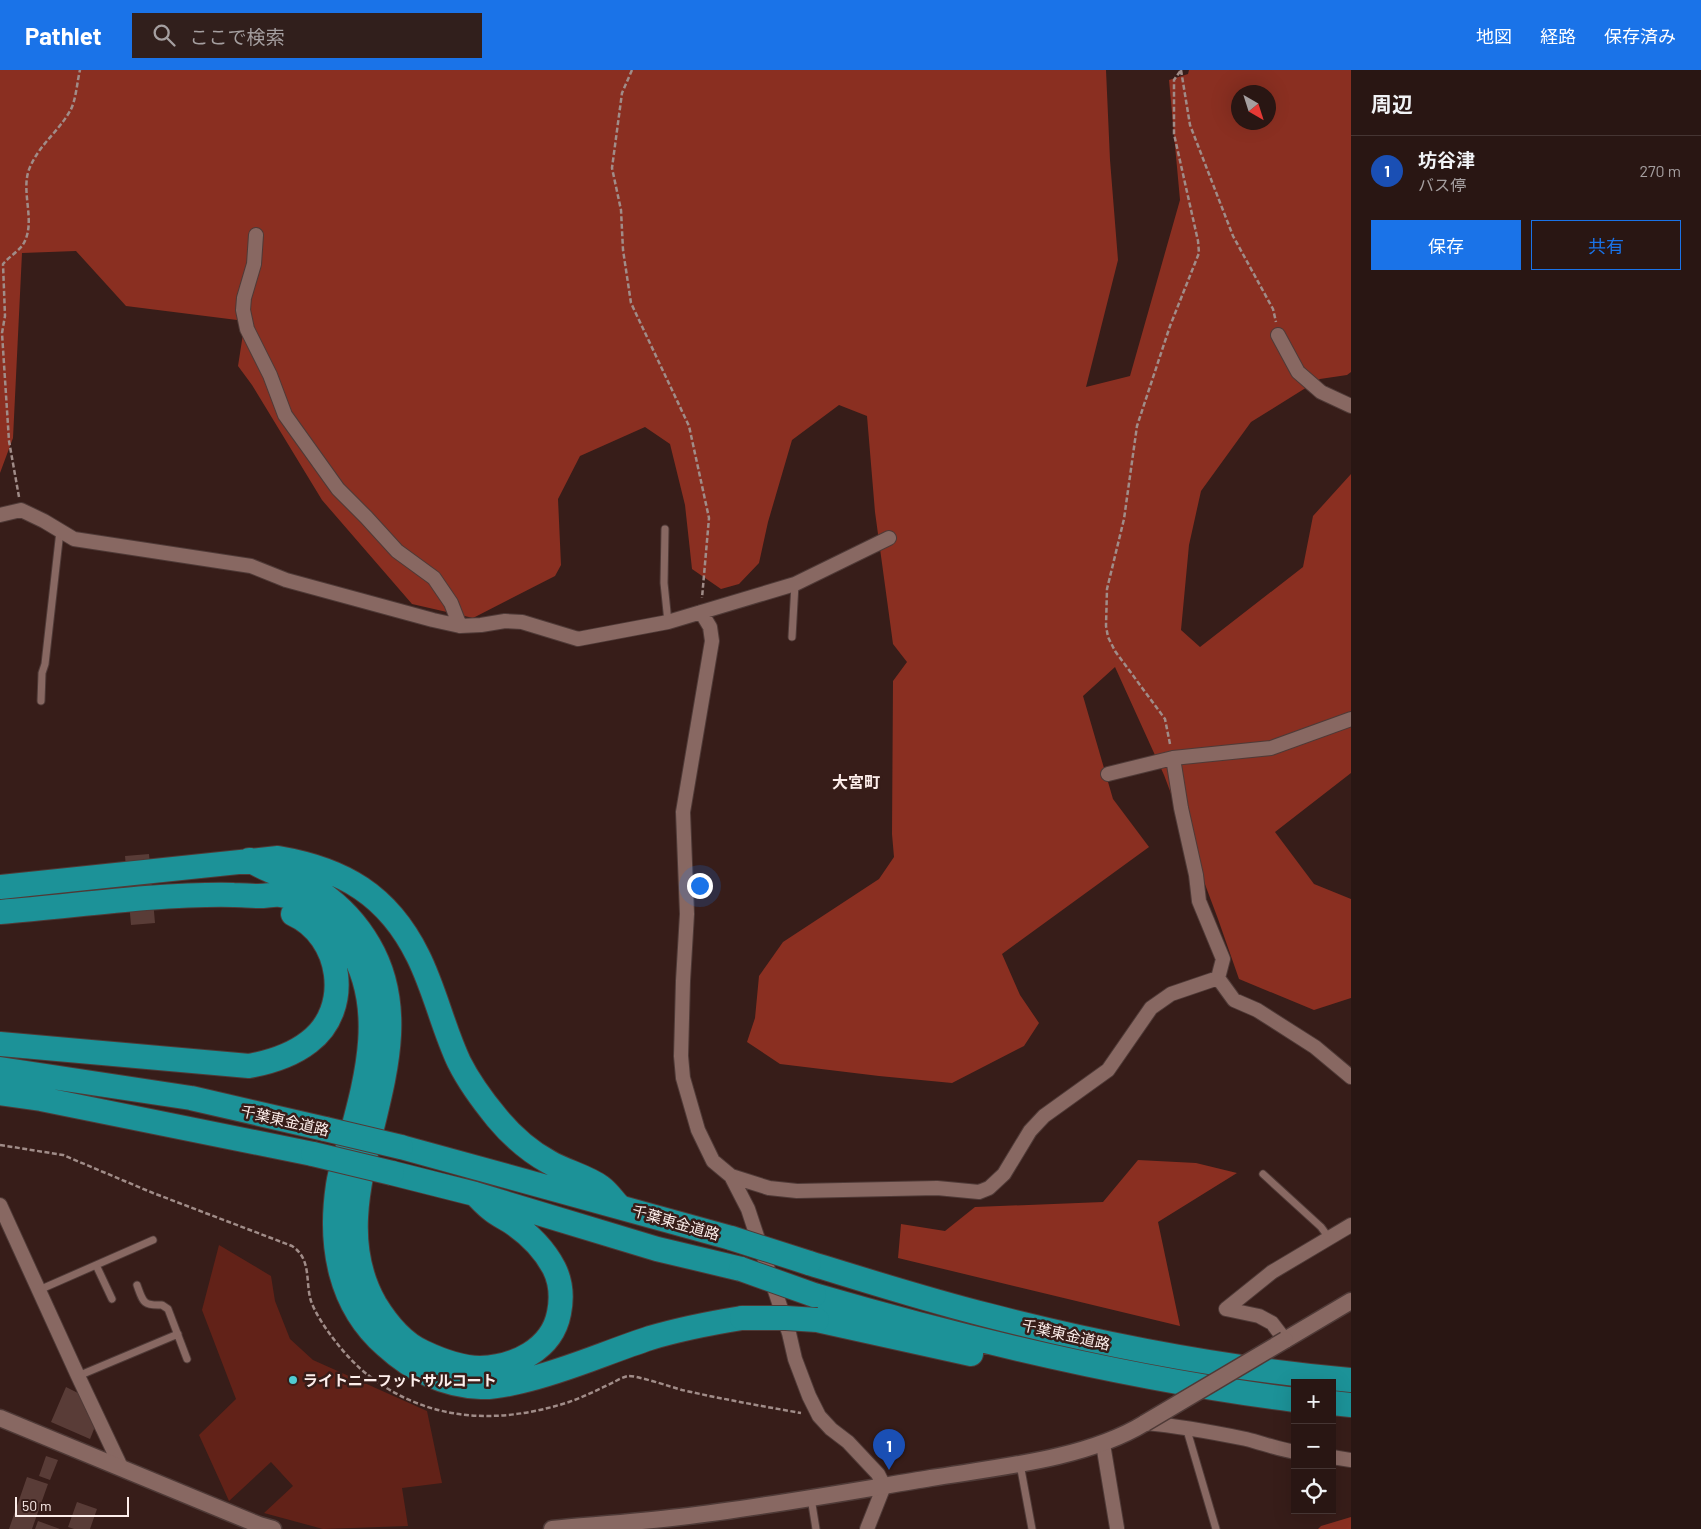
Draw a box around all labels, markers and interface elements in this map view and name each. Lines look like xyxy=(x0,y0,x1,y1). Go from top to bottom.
search box xyxy=(132,13,482,58)
text: Pathlet xyxy=(25,21,102,50)
icon: search xyxy=(150,21,178,49)
text: ここで検索 xyxy=(190,25,285,48)
text: 地図 xyxy=(1476,25,1512,47)
text: 経路 xyxy=(1540,25,1576,47)
text: 保存済み xyxy=(1604,25,1676,47)
north arrow xyxy=(1231,85,1276,130)
text: 周辺 xyxy=(1371,91,1413,116)
text: 坊谷津 xyxy=(1418,148,1475,171)
text: 1 xyxy=(1384,161,1390,180)
text: 270 m xyxy=(1639,161,1681,180)
text: バス停 xyxy=(1418,175,1466,194)
button: 保存 xyxy=(1371,220,1521,270)
button: 共有 xyxy=(1531,220,1681,270)
district label: 大宮町 xyxy=(832,772,880,791)
your location xyxy=(687,873,713,899)
street label: 千葉東金道路 xyxy=(239,1101,331,1139)
street label: 千葉東金道路 xyxy=(630,1201,722,1243)
street label: 千葉東金道路 xyxy=(1020,1315,1112,1353)
place label: ライトニーフットサルコート xyxy=(303,1371,497,1389)
marker: ライトニーフットサルコート xyxy=(287,1374,299,1386)
map controls xyxy=(1291,1379,1336,1514)
button: + xyxy=(1291,1379,1336,1424)
button: − xyxy=(1291,1424,1336,1469)
pin: 1 xyxy=(873,1429,905,1470)
button: locate xyxy=(1291,1469,1336,1514)
scale bar xyxy=(15,1494,129,1517)
text: 50 m xyxy=(22,1497,51,1514)

